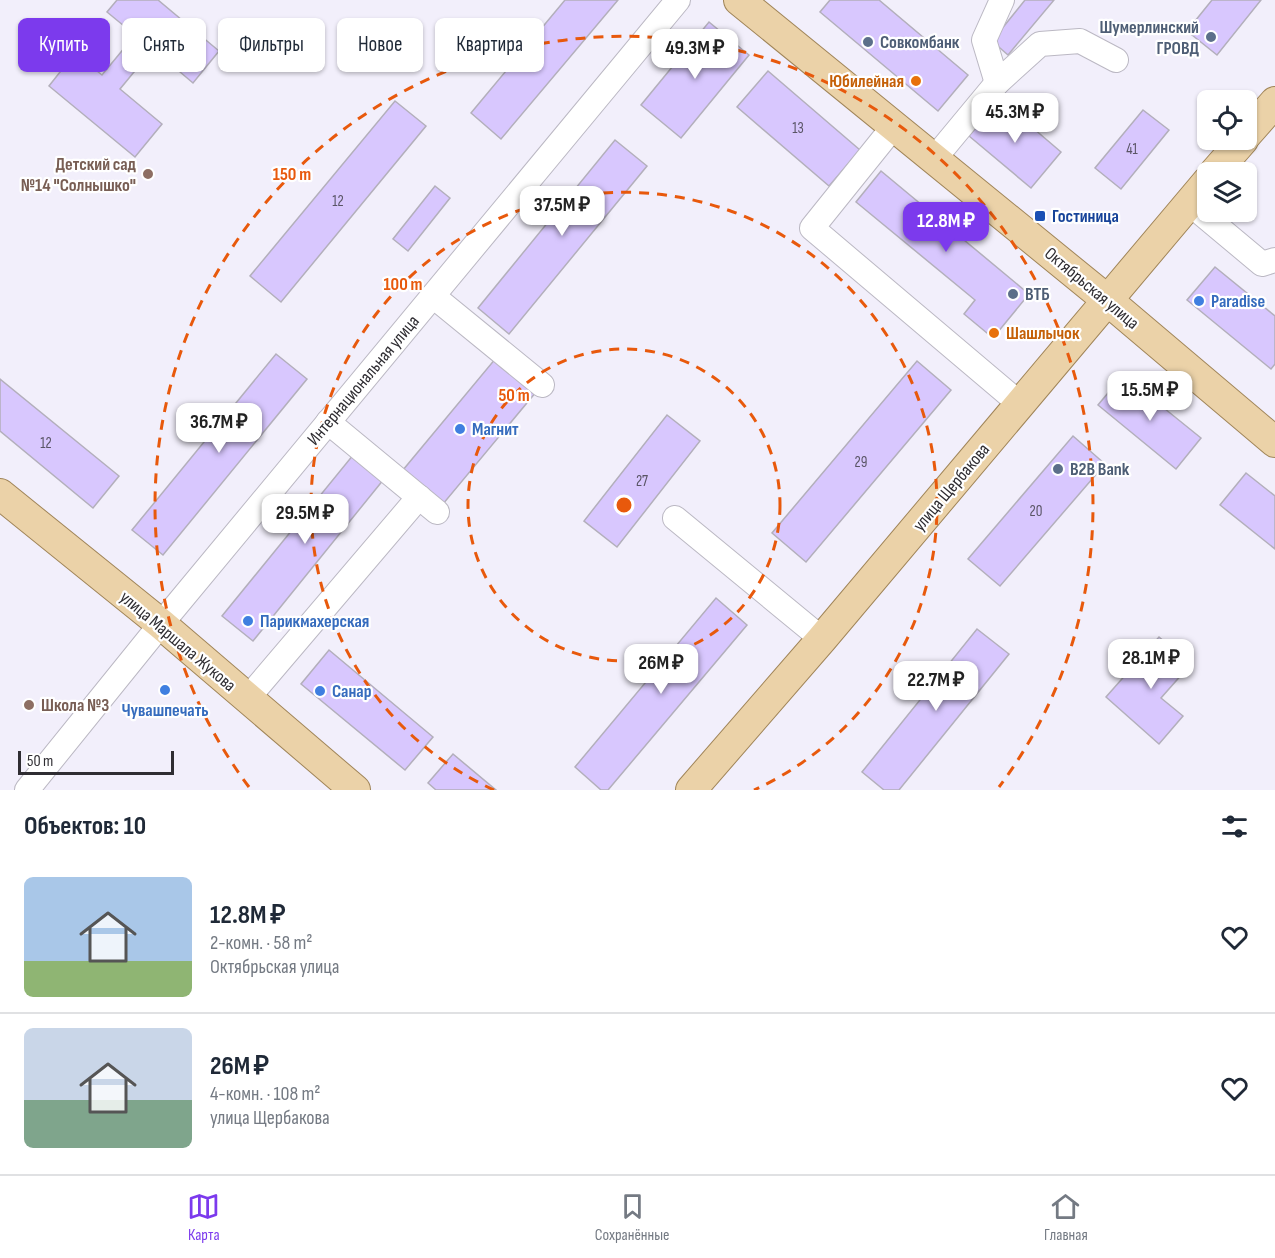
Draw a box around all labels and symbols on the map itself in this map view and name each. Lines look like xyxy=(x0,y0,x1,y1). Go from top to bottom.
place label: Шумерлинский ГРОВД xyxy=(1099,17,1199,59)
pin: 49.3M ₽ xyxy=(640,29,750,80)
marker: Шумерлинский ГРОВД xyxy=(1204,30,1218,44)
place label: Совкомбанк xyxy=(880,32,960,53)
marker: Совкомбанк xyxy=(861,35,875,49)
place label: Юбилейная xyxy=(829,71,904,92)
marker: Юбилейная xyxy=(909,74,923,88)
pin: 45.3M ₽ xyxy=(960,93,1070,144)
house number: 13 xyxy=(792,119,804,138)
house number: 41 xyxy=(1126,140,1139,159)
place label: Детский сад №14 "Солнышко" xyxy=(21,154,137,196)
text: 150 m xyxy=(273,164,311,185)
marker: Детский сад №14 "Солнышко" xyxy=(141,167,155,181)
pin: 37.5M ₽ xyxy=(507,186,617,237)
house number: 12 xyxy=(332,192,344,211)
pin: 12.8M ₽ xyxy=(891,202,1001,253)
place label: Гостиница xyxy=(1052,206,1119,227)
marker: Гостиница xyxy=(1033,209,1047,223)
street label: Октябрьская улица xyxy=(1040,243,1143,334)
text: 100 m xyxy=(384,274,423,295)
place label: ВТБ xyxy=(1025,284,1050,305)
marker: ВТБ xyxy=(1006,287,1020,301)
place label: Paradise xyxy=(1211,291,1265,312)
marker: Paradise xyxy=(1192,294,1206,308)
street label: Интернациональная улица xyxy=(303,311,424,449)
place label: Шашлычок xyxy=(1006,323,1080,344)
marker: Шашлычок xyxy=(987,326,1001,340)
pin: 15.5M ₽ xyxy=(1095,371,1205,422)
text: 50 m xyxy=(498,385,530,406)
pin: 36.7M ₽ xyxy=(164,403,274,454)
place label: Магнит xyxy=(472,419,519,440)
marker: Магнит xyxy=(453,422,467,436)
house number: 12 xyxy=(40,434,52,453)
street label: улица Щербакова xyxy=(909,439,994,535)
house number: 29 xyxy=(855,453,867,472)
place label: B2B Bank xyxy=(1070,459,1130,480)
marker: B2B Bank xyxy=(1051,462,1065,476)
house number: 27 xyxy=(636,472,648,491)
pin: 29.5M ₽ xyxy=(250,494,360,545)
centre of rings xyxy=(614,495,634,515)
house number: 20 xyxy=(1030,502,1042,521)
street label: улица Маршала Жукова xyxy=(115,587,240,696)
place label: Парикмахерская xyxy=(260,611,369,632)
marker: Парикмахерская xyxy=(241,614,255,628)
pin: 28.1M ₽ xyxy=(1096,639,1206,690)
pin: 26M ₽ xyxy=(619,644,703,695)
pin: 22.7M ₽ xyxy=(881,661,991,712)
place label: Санар xyxy=(332,681,372,702)
marker: Чувашпечать xyxy=(158,683,172,697)
marker: Санар xyxy=(313,684,327,698)
place label: Школа №3 xyxy=(41,695,109,716)
marker: Школа №3 xyxy=(22,698,36,712)
place label: Чувашпечать xyxy=(121,700,209,721)
scale bar xyxy=(18,748,174,776)

